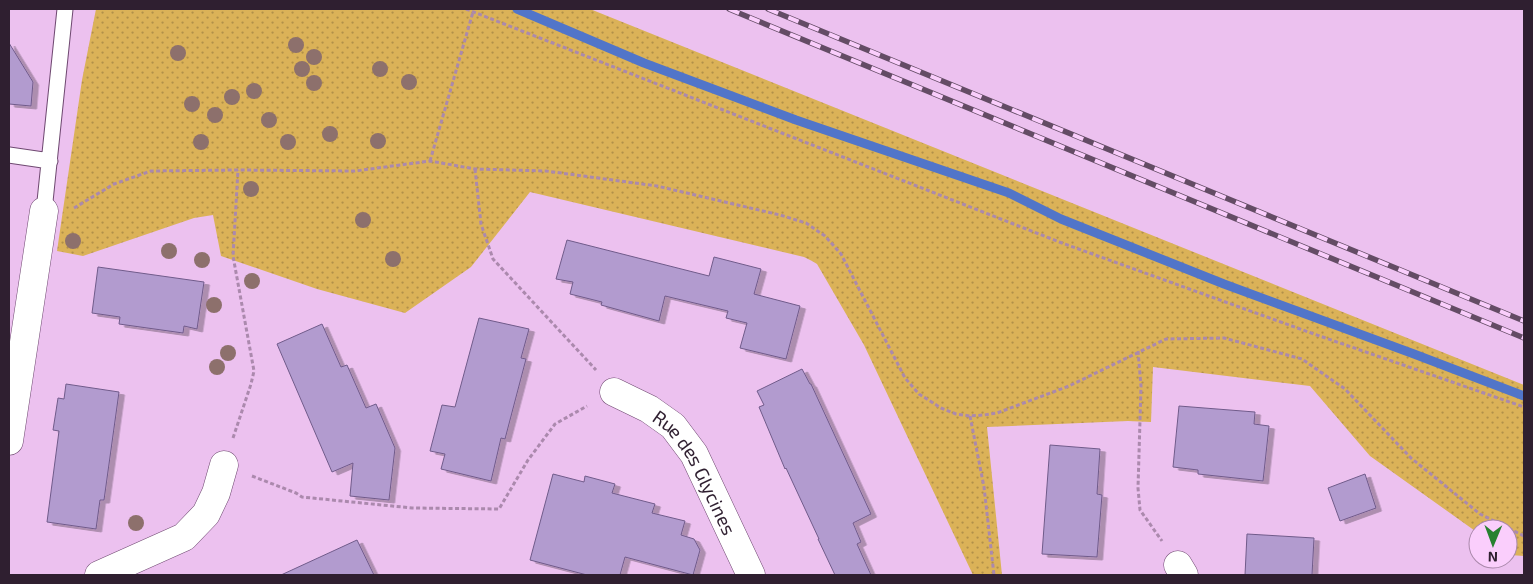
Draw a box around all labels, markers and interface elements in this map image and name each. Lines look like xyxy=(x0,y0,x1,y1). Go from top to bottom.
street label: Rue des Glycines xyxy=(649,404,742,538)
north arrow xyxy=(1468,519,1518,569)
text: N xyxy=(1488,549,1498,566)

